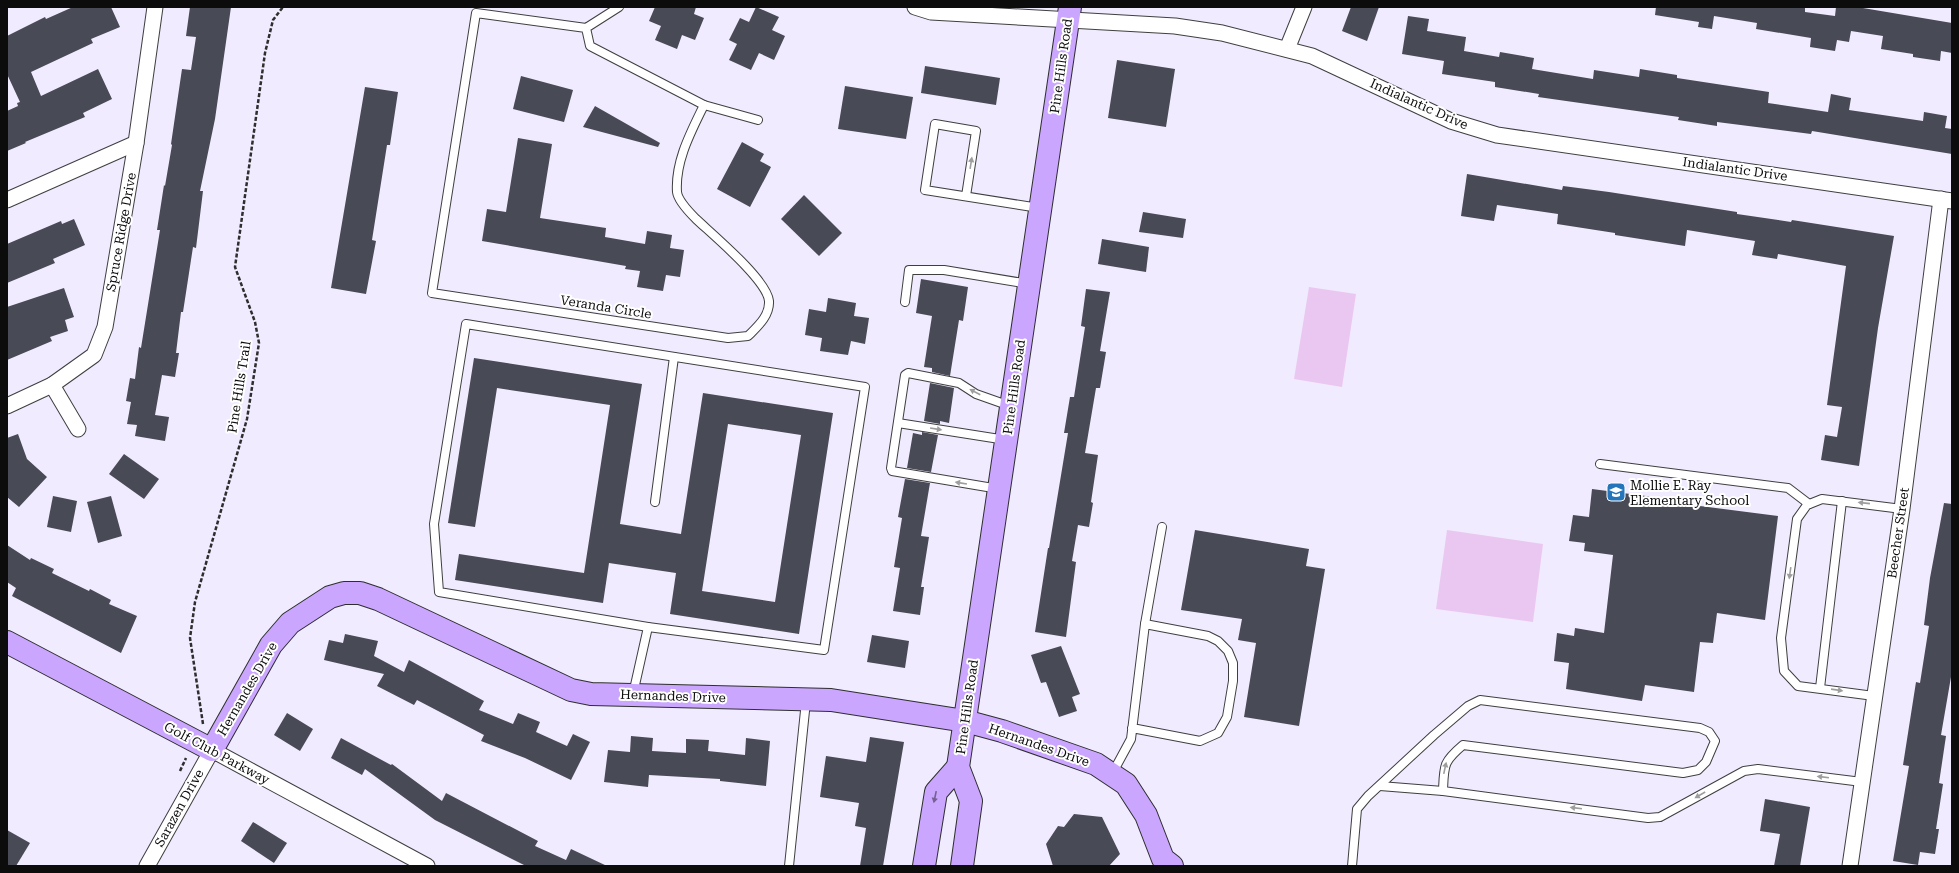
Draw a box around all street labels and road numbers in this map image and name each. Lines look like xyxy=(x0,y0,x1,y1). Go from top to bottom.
street label: Pine Hills Road xyxy=(1047,17,1075,114)
street label: Indialantic Drive xyxy=(1368,76,1470,132)
street label: Indialantic Drive xyxy=(1682,154,1788,184)
street label: Spruce Ridge Drive xyxy=(103,171,139,293)
street label: Veranda Circle xyxy=(559,292,653,322)
street label: Pine Hills Road xyxy=(1000,338,1028,435)
street label: Pine Hills Trail xyxy=(224,340,254,434)
street label: Beecher Street xyxy=(1884,486,1912,580)
street label: Hernandes Drive xyxy=(214,639,280,739)
street label: Pine Hills Road xyxy=(953,658,981,755)
street label: Hernandes Drive xyxy=(620,687,726,705)
street label: Golf Club Parkway xyxy=(162,719,273,787)
street label: Hernandes Drive xyxy=(987,721,1091,769)
street label: Sarazen Drive xyxy=(152,767,206,849)

